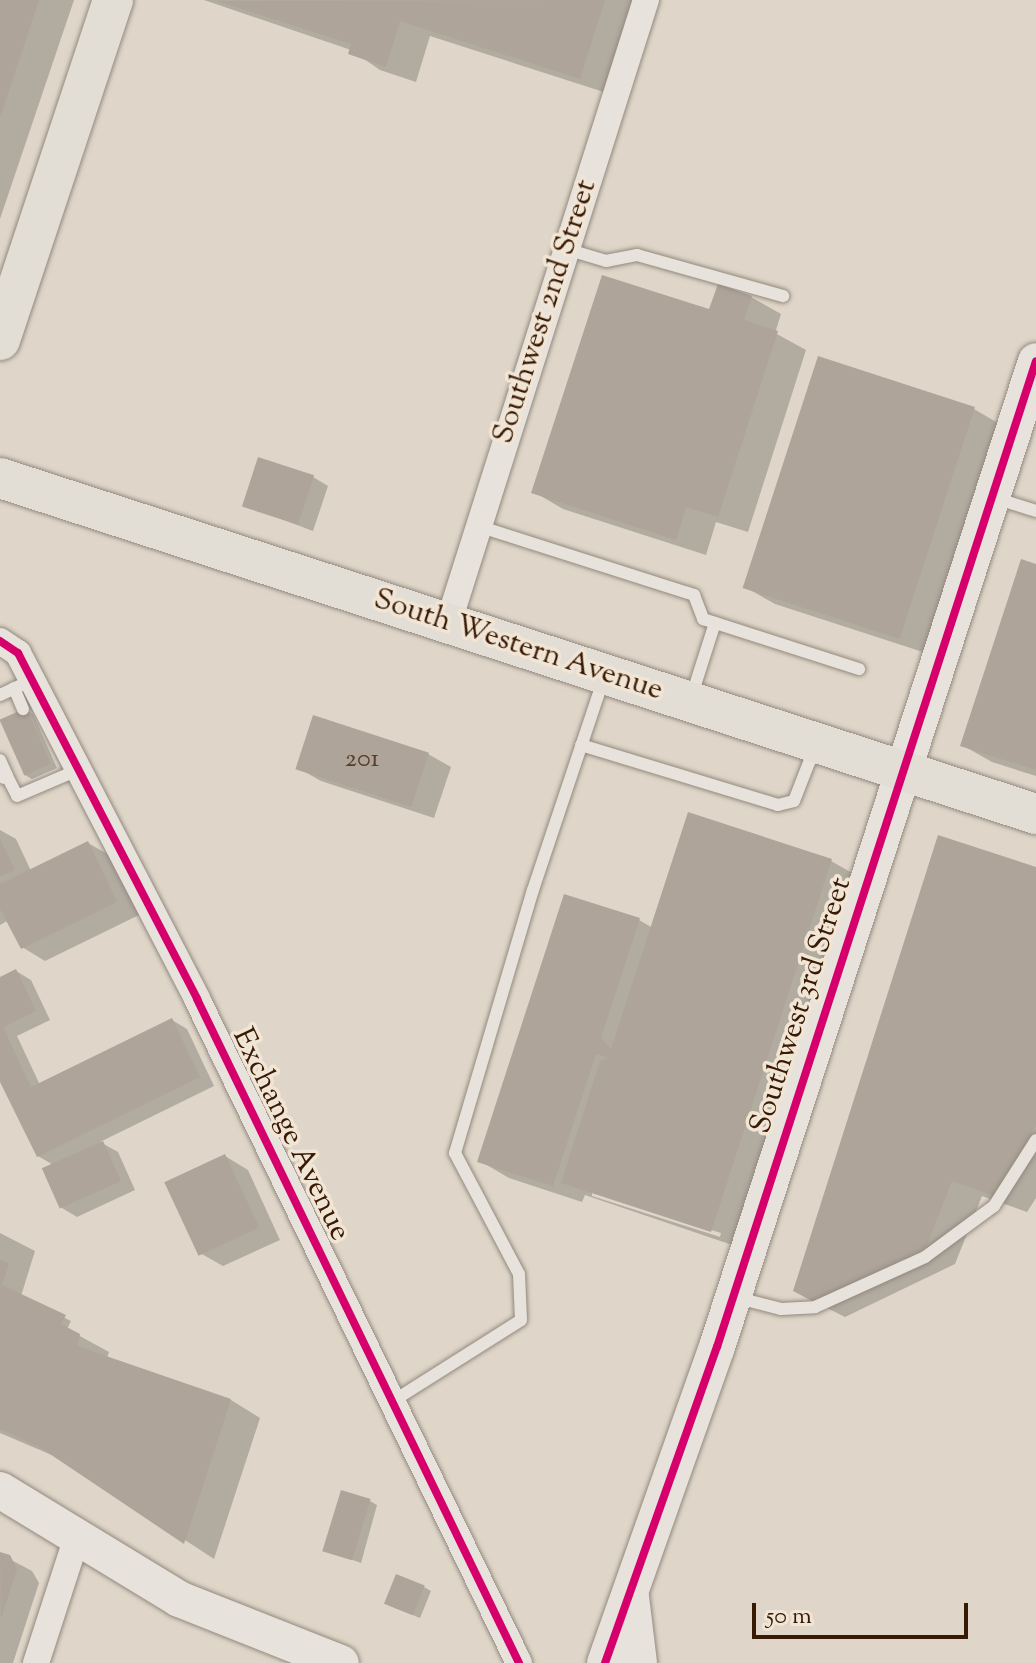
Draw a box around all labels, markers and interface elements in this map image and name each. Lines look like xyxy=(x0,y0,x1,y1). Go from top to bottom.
street label: Southwest 2nd Street xyxy=(486,175,606,449)
street label: South Western Avenue xyxy=(369,582,667,710)
house number: 201 xyxy=(345,744,379,776)
street label: Southwest 3rd Street xyxy=(744,873,860,1139)
street label: Exchange Avenue xyxy=(223,1023,357,1247)
scale bar xyxy=(756,1587,972,1637)
text: 50 m xyxy=(766,1600,812,1634)

